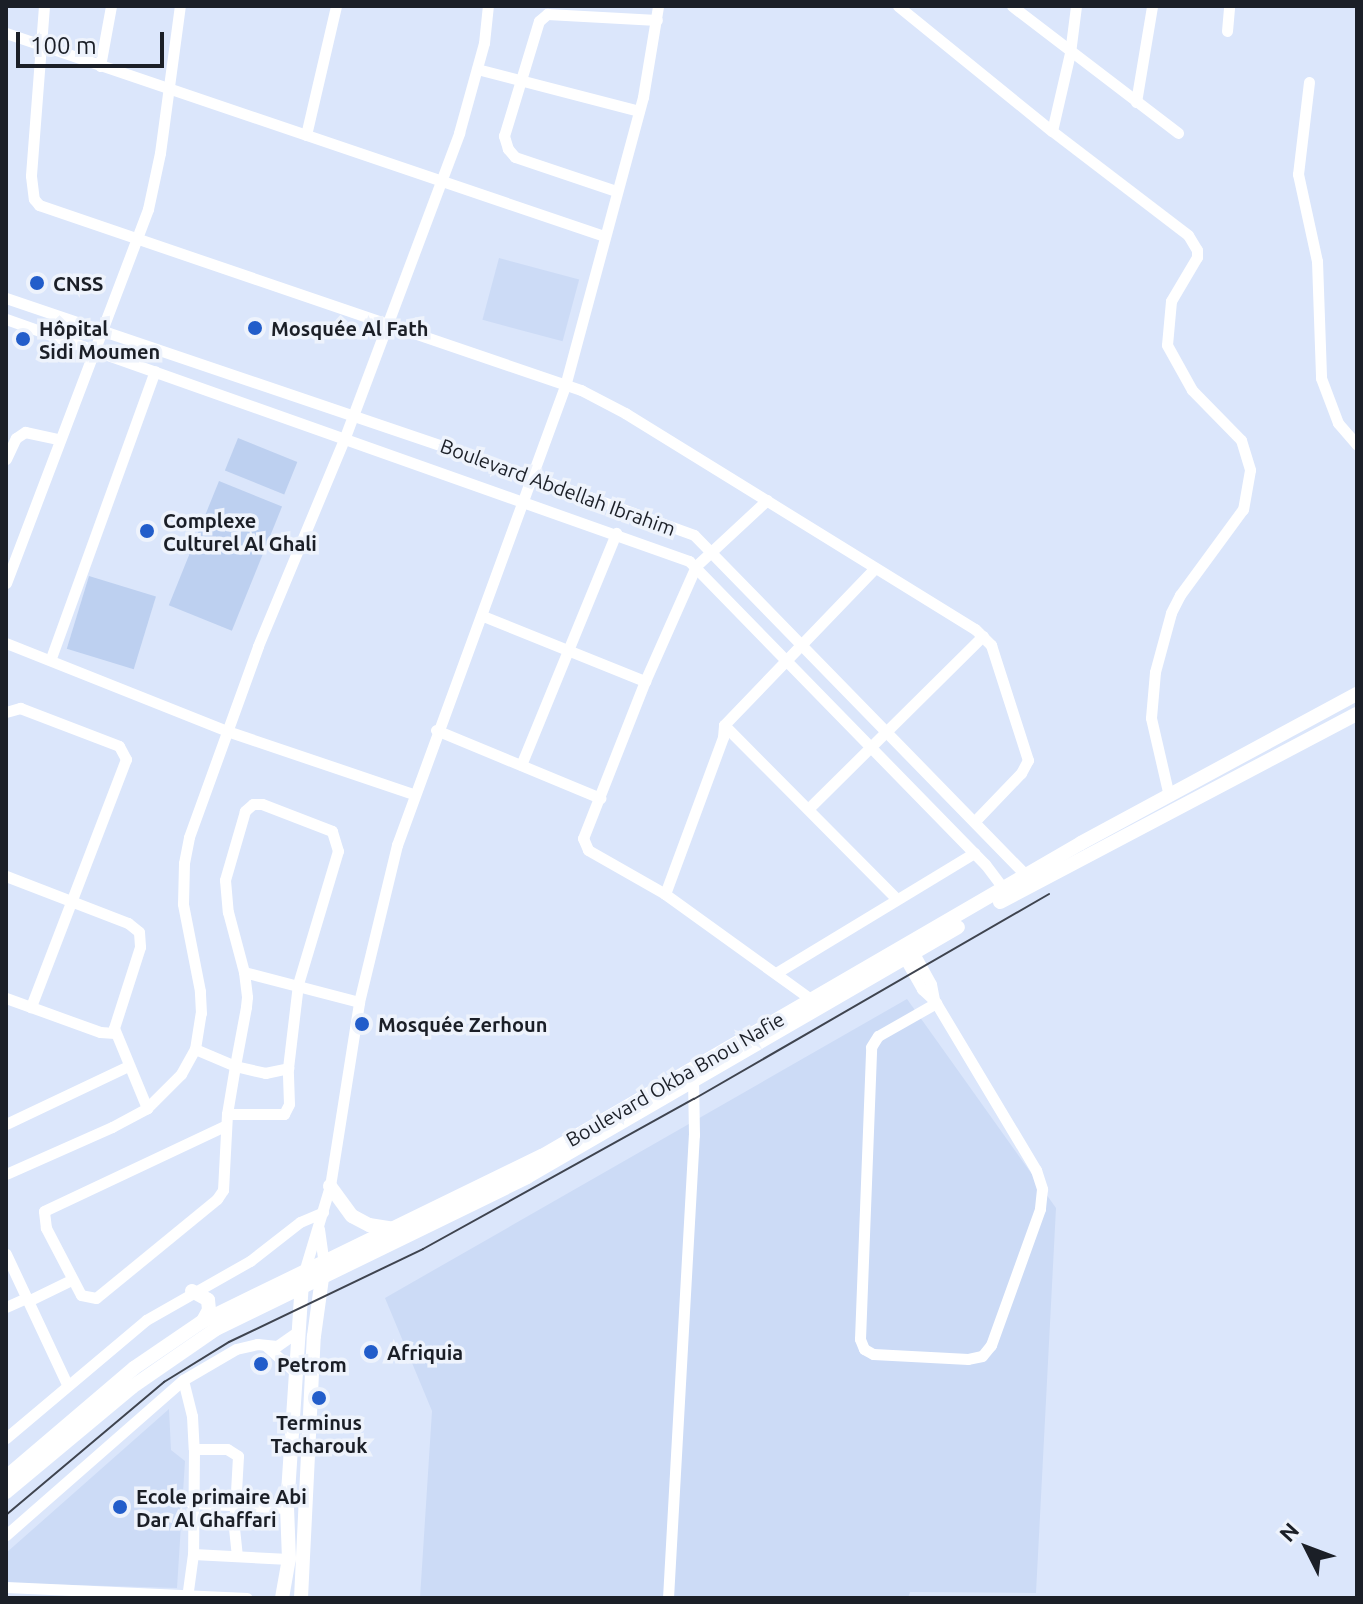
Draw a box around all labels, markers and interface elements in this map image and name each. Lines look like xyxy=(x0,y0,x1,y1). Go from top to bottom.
scale bar xyxy=(20,16,168,66)
text: 100 m xyxy=(30,32,97,59)
place label: CNSS xyxy=(53,271,103,295)
marker: CNSS xyxy=(28,274,46,292)
place label: Hôpital Sidi Moumen xyxy=(39,316,160,363)
place label: Mosquée Al Fath xyxy=(271,316,428,340)
marker: Mosquée Al Fath xyxy=(246,319,264,337)
marker: Hôpital Sidi Moumen xyxy=(14,330,32,348)
street label: Boulevard Abdellah Ibrahim xyxy=(437,433,679,541)
place label: Complexe Culturel Al Ghali xyxy=(163,508,317,555)
marker: Complexe Culturel Al Ghali xyxy=(138,522,156,540)
street label: Boulevard Okba Bnou Nafie xyxy=(562,1007,788,1151)
place label: Mosquée Zerhoun xyxy=(378,1012,547,1036)
marker: Mosquée Zerhoun xyxy=(353,1015,371,1033)
place label: Afriquia xyxy=(387,1340,463,1364)
marker: Afriquia xyxy=(362,1343,380,1361)
place label: Petrom xyxy=(277,1352,347,1376)
marker: Petrom xyxy=(252,1355,270,1373)
marker: Terminus Tacharouk xyxy=(310,1389,328,1407)
place label: Terminus Tacharouk xyxy=(271,1410,367,1457)
place label: Ecole primaire Abi Dar Al Ghaffari xyxy=(136,1484,307,1531)
marker: Ecole primaire Abi Dar Al Ghaffari xyxy=(111,1498,129,1516)
north arrow xyxy=(1267,1508,1347,1588)
text: N xyxy=(1274,1517,1304,1546)

